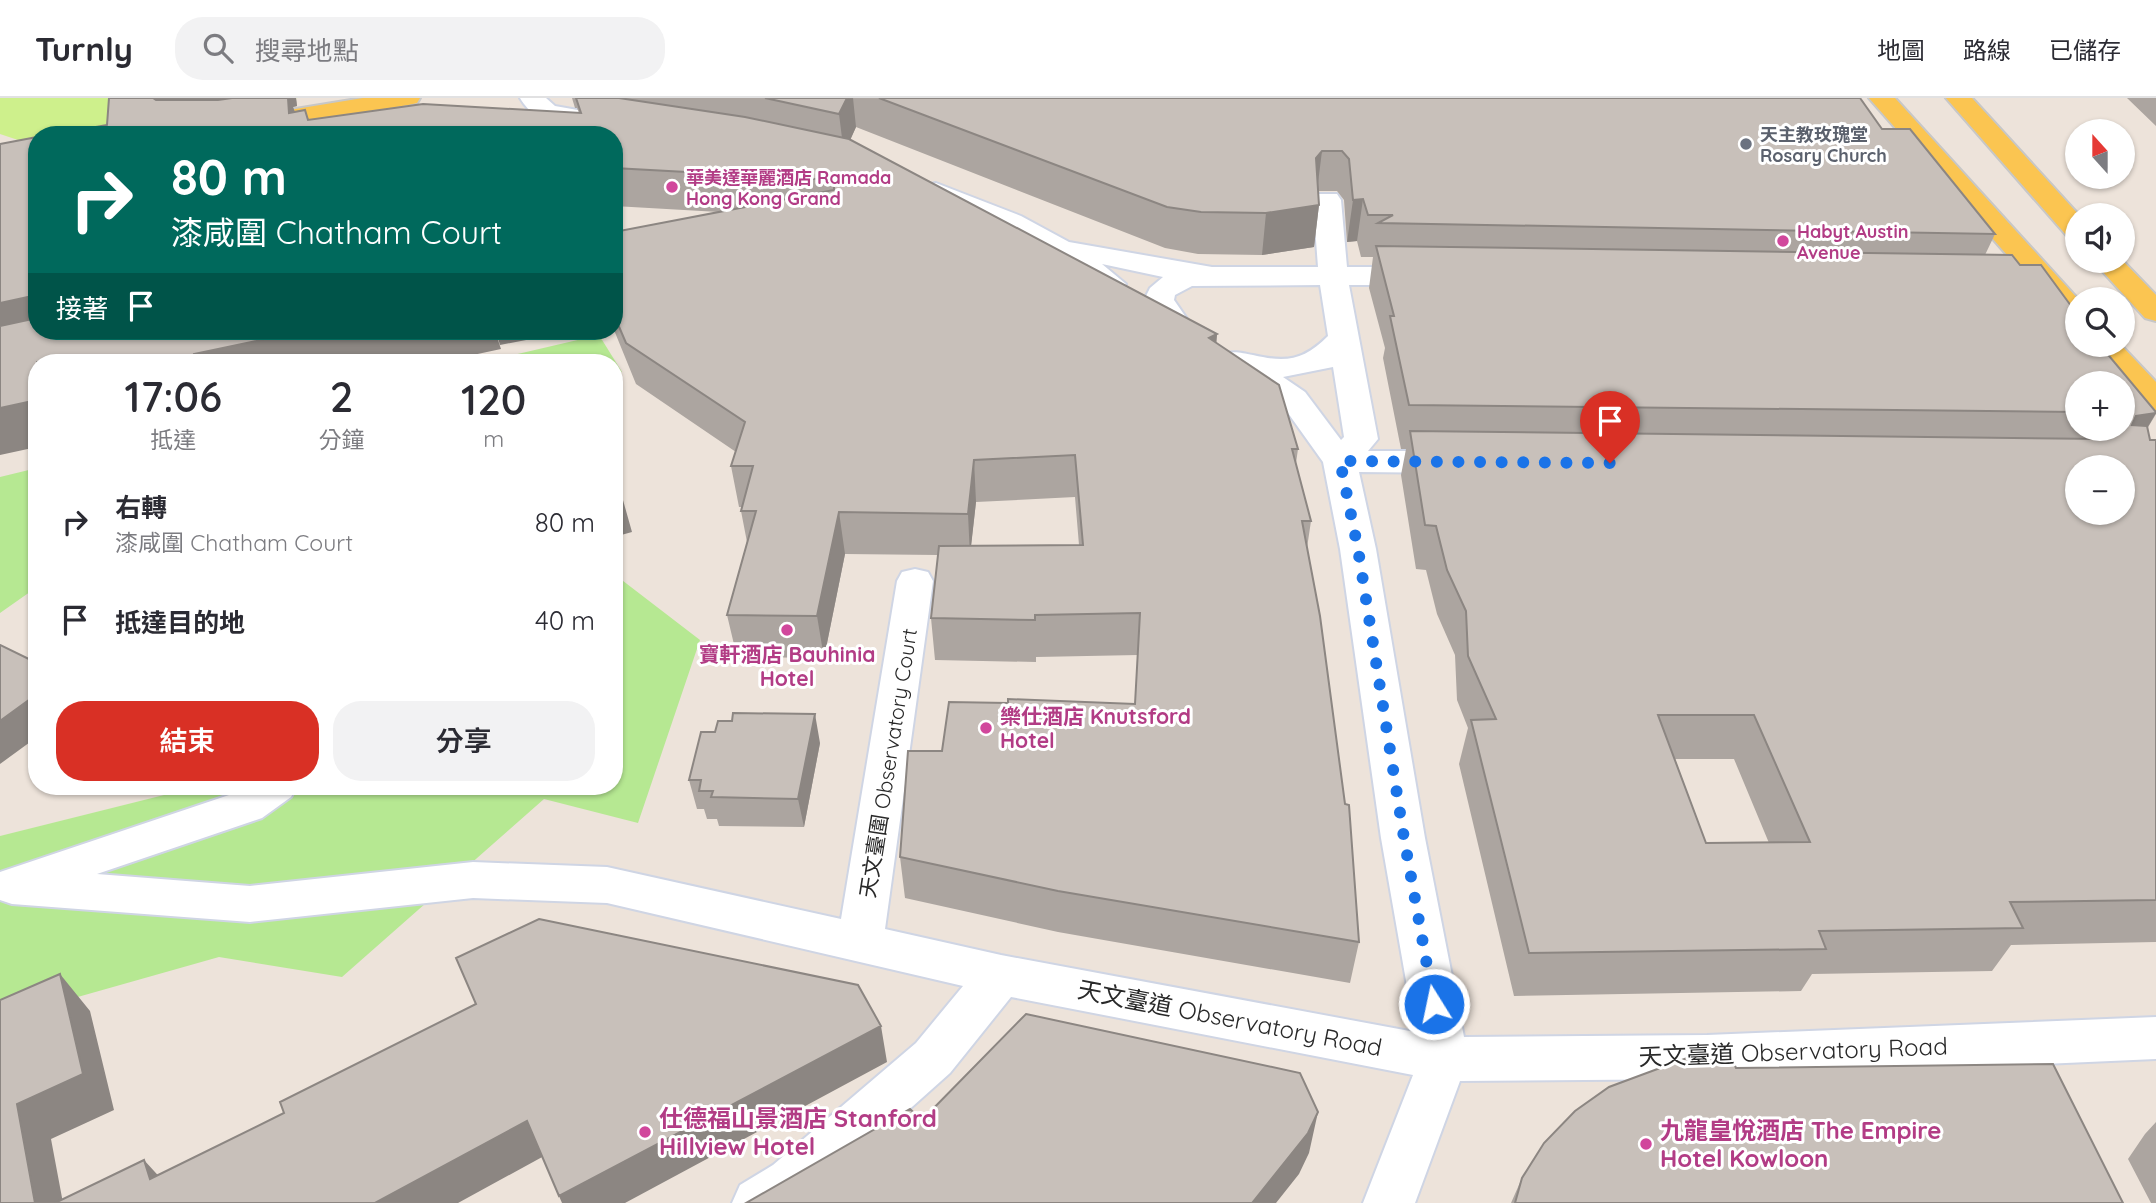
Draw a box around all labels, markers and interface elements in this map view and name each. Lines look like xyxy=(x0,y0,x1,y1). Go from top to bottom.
search box xyxy=(175,17,665,80)
text: Turnly xyxy=(35,28,133,69)
icon: search xyxy=(199,29,237,67)
text: 搜尋地點 xyxy=(255,34,359,67)
text: 地圖 xyxy=(1877,35,1925,65)
text: 路線 xyxy=(1963,35,2011,65)
text: 已儲存 xyxy=(2049,35,2121,65)
north arrow xyxy=(2065,119,2135,189)
map controls xyxy=(2065,119,2135,525)
place label: 天主教玫瑰堂 Rosary Church xyxy=(1760,123,1887,167)
marker: 天主教玫瑰堂 Rosary Church xyxy=(1738,136,1754,152)
text: 80 m xyxy=(171,146,287,207)
icon: right xyxy=(56,154,147,245)
place label: 華美達華麗酒店 Ramada Hong Kong Grand xyxy=(686,166,891,210)
marker: 華美達華麗酒店 Ramada Hong Kong Grand xyxy=(664,179,680,195)
button: sound xyxy=(2065,203,2135,273)
text: 漆咸圍 Chatham Court xyxy=(171,212,502,252)
place label: Habyt Austin Avenue xyxy=(1797,220,1908,264)
marker: Habyt Austin Avenue xyxy=(1775,233,1791,249)
icon: arrive xyxy=(122,287,160,325)
button: search xyxy=(2065,287,2135,357)
text: 接著 xyxy=(56,292,108,325)
text: 17:06 xyxy=(125,370,222,423)
text: 2 xyxy=(330,370,353,423)
button: + xyxy=(2065,371,2135,441)
text: 120 xyxy=(461,373,526,426)
pin xyxy=(1580,391,1640,463)
icon: arrive xyxy=(1591,402,1629,440)
text: m xyxy=(483,424,504,453)
text: 抵達 xyxy=(150,425,196,454)
text: 分鐘 xyxy=(319,425,365,454)
button: − xyxy=(2065,455,2135,525)
text: 右轉 xyxy=(115,491,167,524)
icon: right xyxy=(56,503,94,541)
text: 80 m xyxy=(535,506,595,539)
text: 漆咸圍 Chatham Court xyxy=(115,528,353,557)
icon: arrive xyxy=(56,601,94,639)
text: 40 m xyxy=(535,604,595,637)
text: 抵達目的地 xyxy=(115,606,245,639)
marker: 寶軒酒店 Bauhinia Hotel xyxy=(779,622,795,638)
street label: 天文臺圍 Observatory Court xyxy=(854,627,922,899)
place label: 寶軒酒店 Bauhinia Hotel xyxy=(699,641,875,691)
button: 結束 xyxy=(56,701,319,781)
button: 分享 xyxy=(333,701,595,781)
place label: 樂仕酒店 Knutsford Hotel xyxy=(1000,703,1191,753)
marker: 樂仕酒店 Knutsford Hotel xyxy=(978,720,994,736)
position arrow xyxy=(1397,967,1471,1041)
street label: 天文臺道 Observatory Road xyxy=(1075,974,1385,1062)
street label: 天文臺道 Observatory Road xyxy=(1638,1031,1948,1071)
place label: 仕德福山景酒店 Stanford Hillview Hotel xyxy=(659,1103,937,1161)
place label: 九龍皇悅酒店 The Empire Hotel Kowloon xyxy=(1660,1115,1941,1173)
marker: 仕德福山景酒店 Stanford Hillview Hotel xyxy=(637,1124,653,1140)
marker: 九龍皇悅酒店 The Empire Hotel Kowloon xyxy=(1638,1136,1654,1152)

